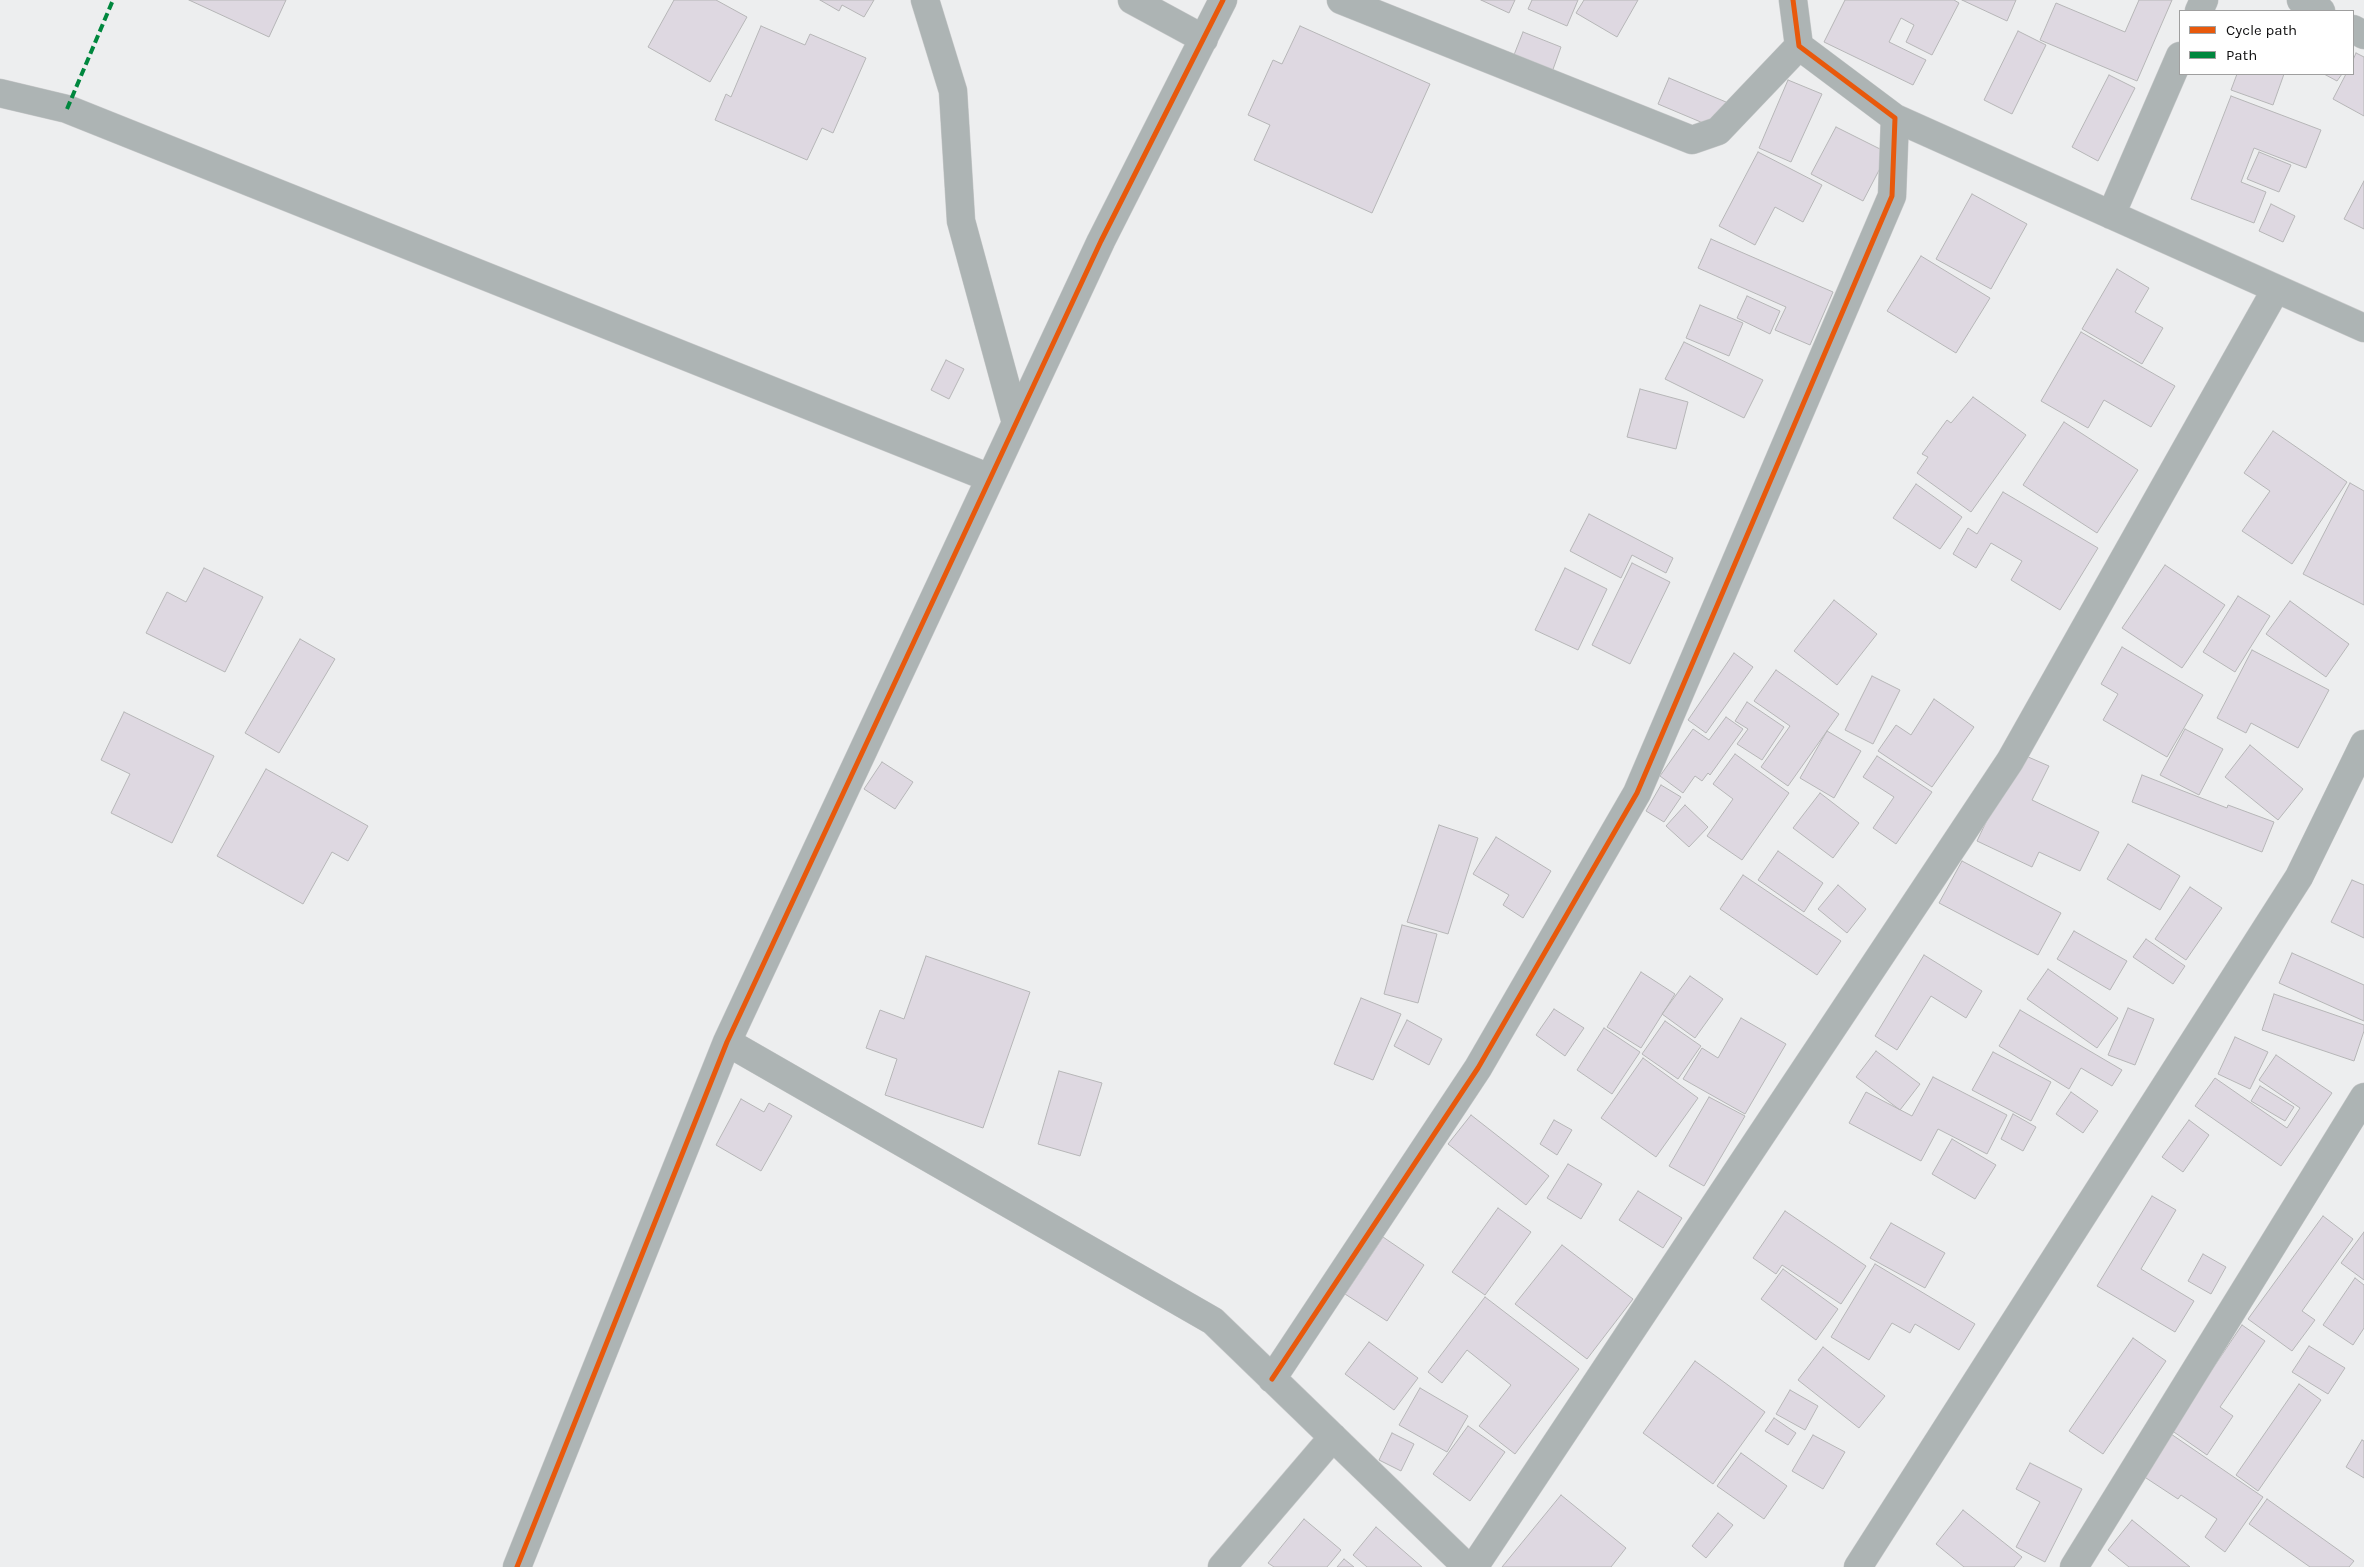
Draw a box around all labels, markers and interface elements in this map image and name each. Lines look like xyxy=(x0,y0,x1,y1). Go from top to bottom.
legend xyxy=(2179,10,2354,75)
text: Cycle path xyxy=(2226,21,2297,39)
text: Path xyxy=(2226,46,2257,64)

